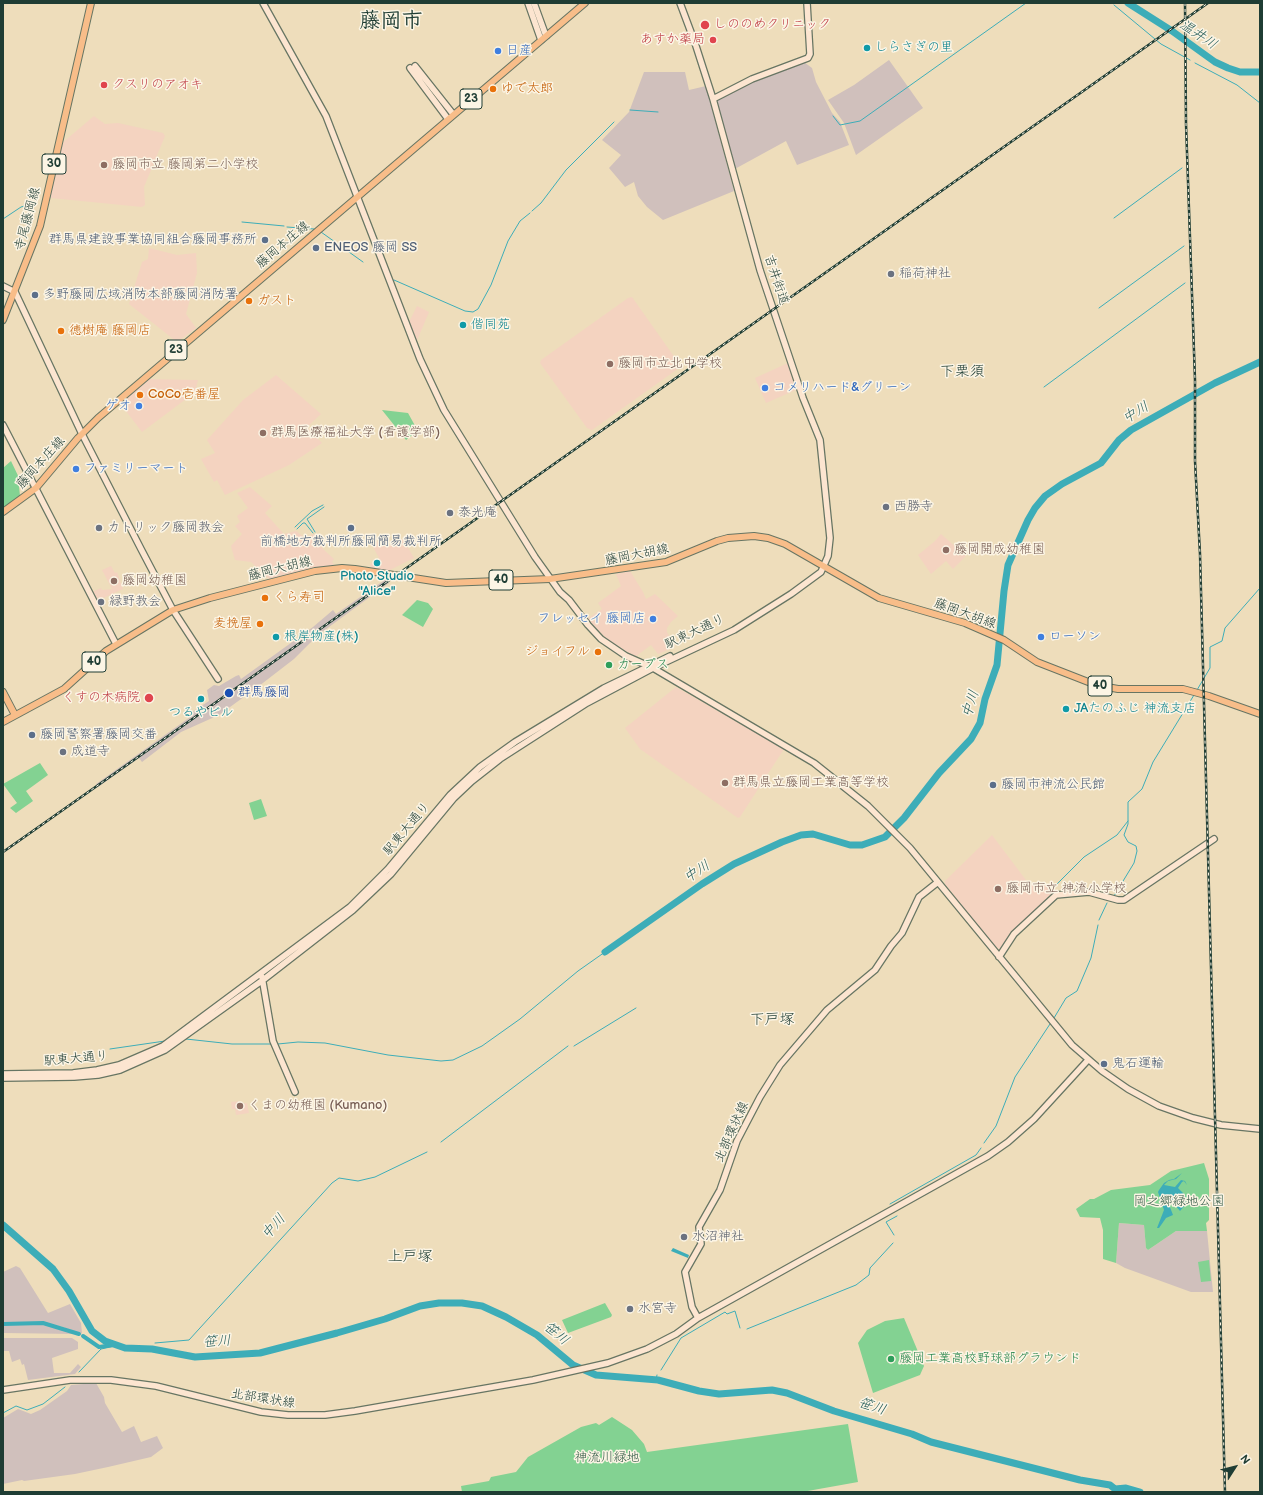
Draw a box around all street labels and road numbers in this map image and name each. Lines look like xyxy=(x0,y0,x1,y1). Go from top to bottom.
road number: 23 xyxy=(460,89,482,109)
road number: 30 xyxy=(42,154,66,174)
street label: 寺尾藤岡線 xyxy=(12,186,44,252)
street label: 藤岡本庄線 xyxy=(253,218,313,272)
street label: 吉井街道 xyxy=(761,253,791,307)
road number: 23 xyxy=(165,340,187,360)
street label: 藤岡本庄線 xyxy=(13,434,69,492)
street label: 藤岡大胡線 xyxy=(604,541,670,569)
street label: 藤岡大胡線 xyxy=(247,554,313,584)
road number: 40 xyxy=(489,570,513,590)
street label: 藤岡大胡線 xyxy=(932,596,998,632)
street label: 駅東大通り xyxy=(662,611,728,653)
road number: 40 xyxy=(82,652,106,672)
road number: 40 xyxy=(1088,676,1112,696)
street label: 駅東大通り xyxy=(380,799,434,859)
street label: 駅東大通り xyxy=(43,1048,109,1070)
street label: 北部環状線 xyxy=(712,1099,752,1165)
street label: 北部環状線 xyxy=(230,1386,296,1412)

